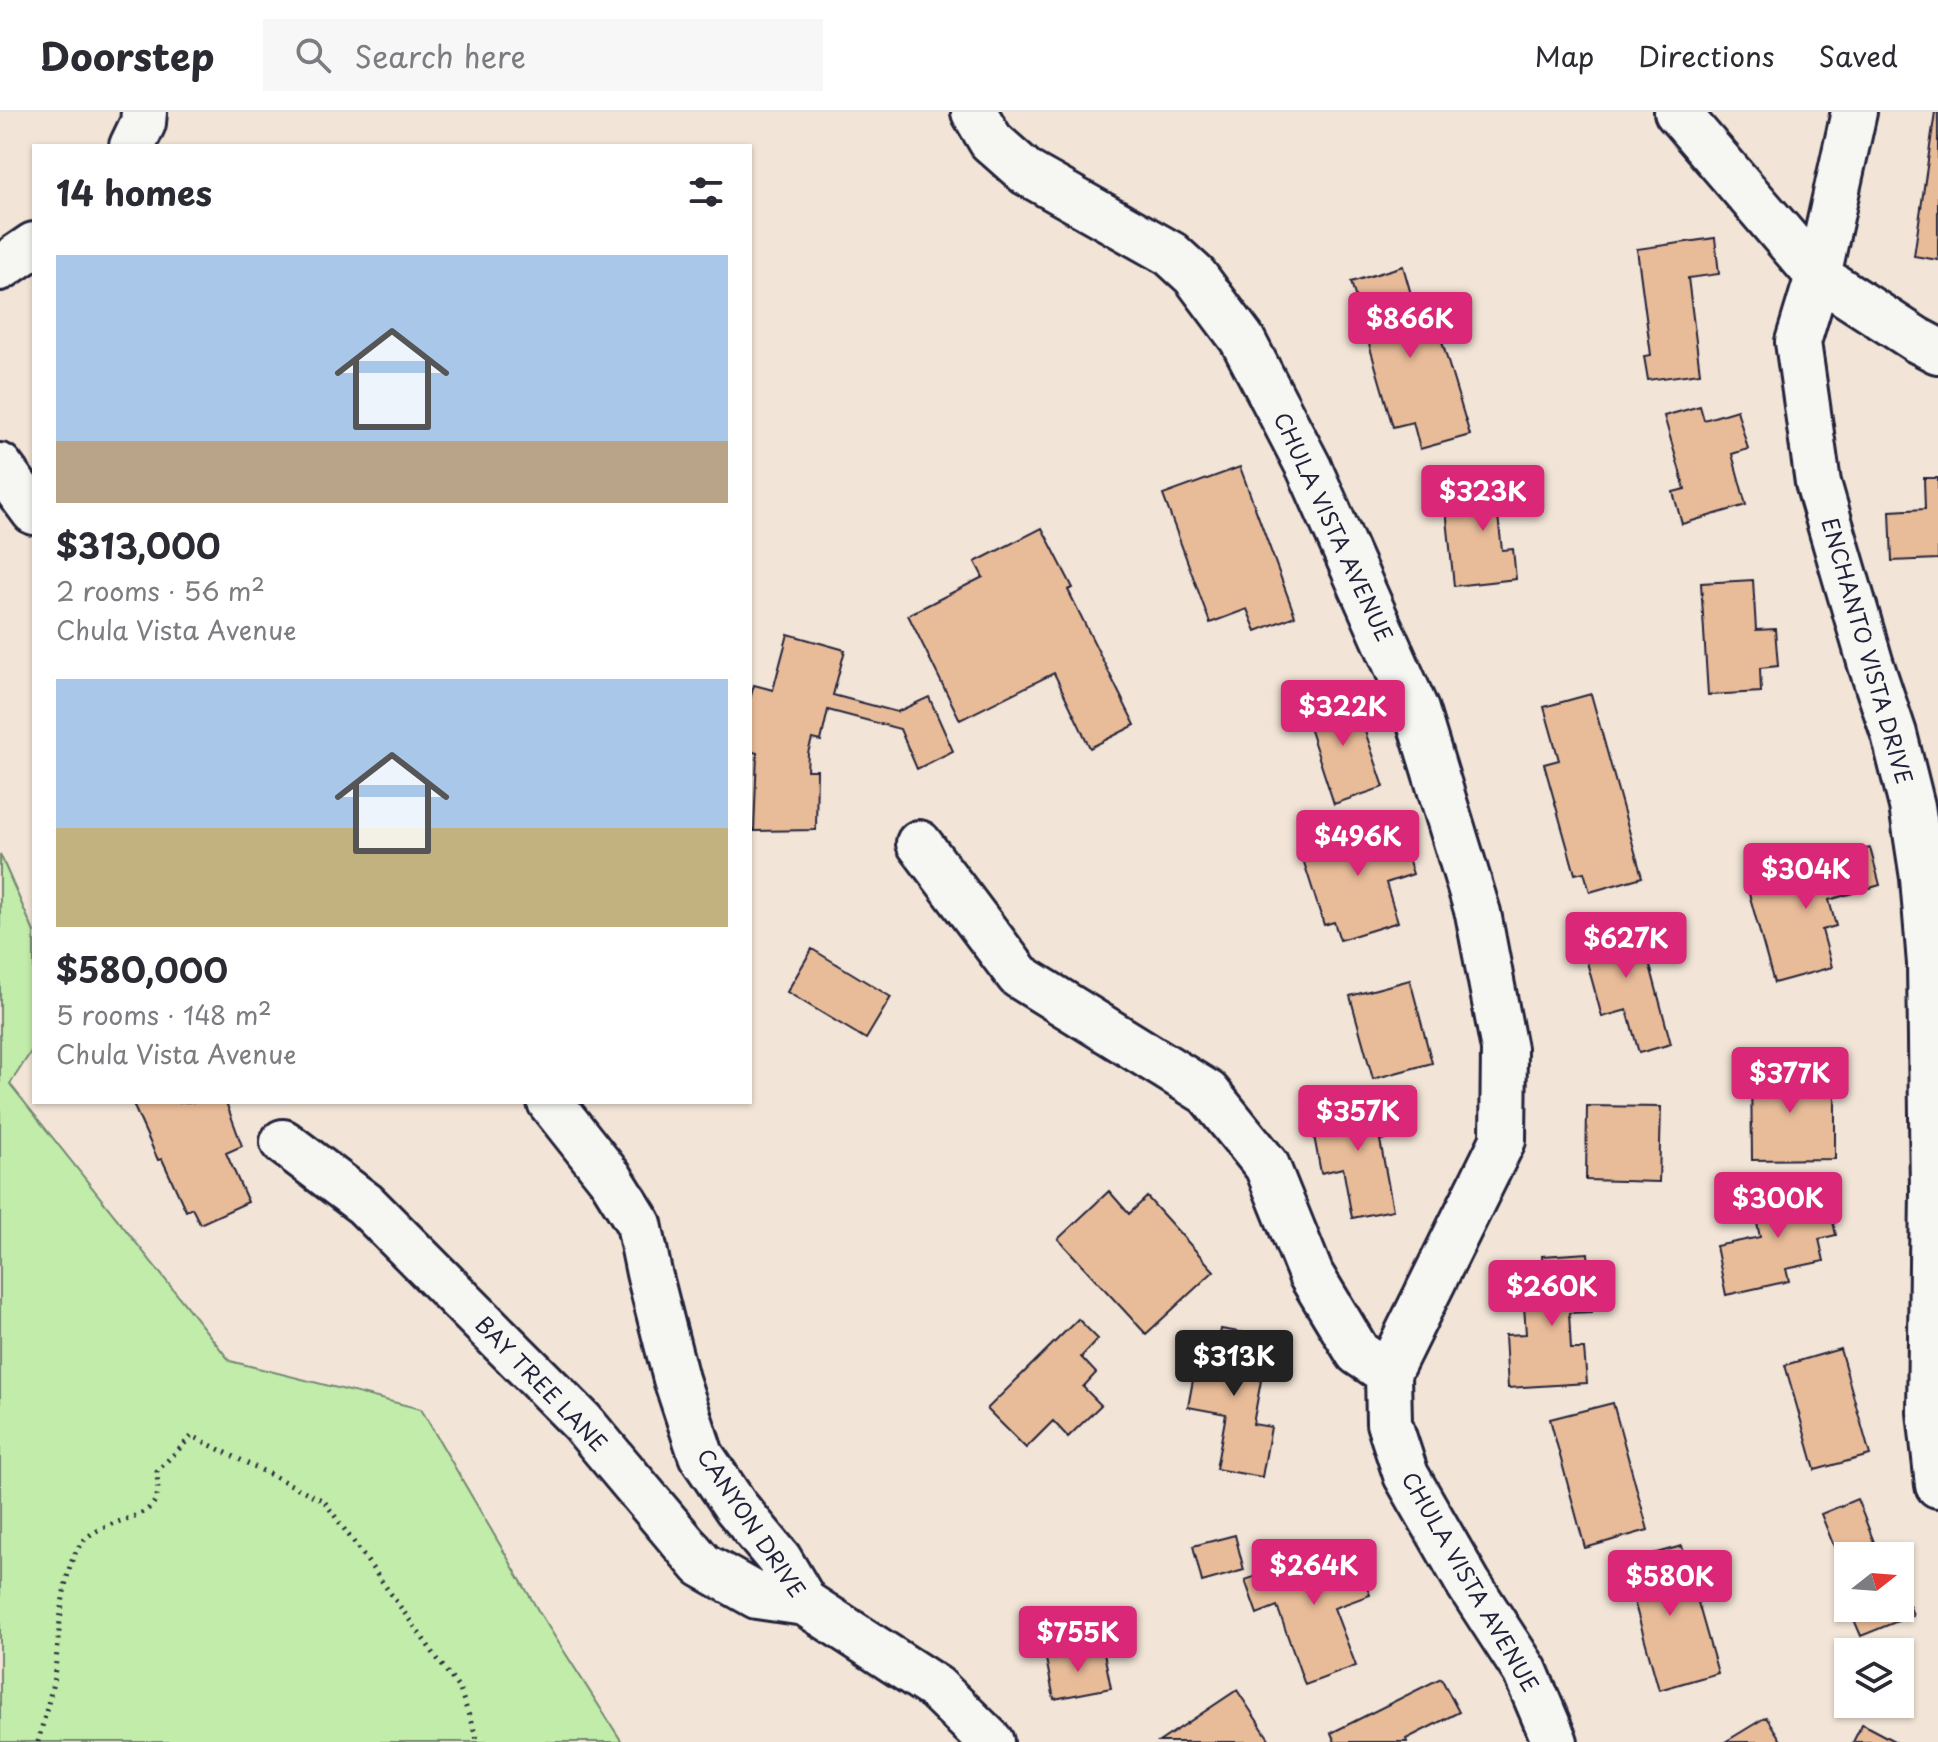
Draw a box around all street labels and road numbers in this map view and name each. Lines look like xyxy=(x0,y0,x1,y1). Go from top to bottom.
street label: CHULA VISTA AVENUE xyxy=(1267,406,1402,646)
street label: ENCHANTO VISTA DRIVE xyxy=(1815,514,1922,787)
street label: BAY TREE LANE xyxy=(469,1308,616,1458)
street label: CANYON DRIVE xyxy=(690,1441,815,1603)
street label: CHULA VISTA AVENUE xyxy=(1395,1465,1548,1698)

